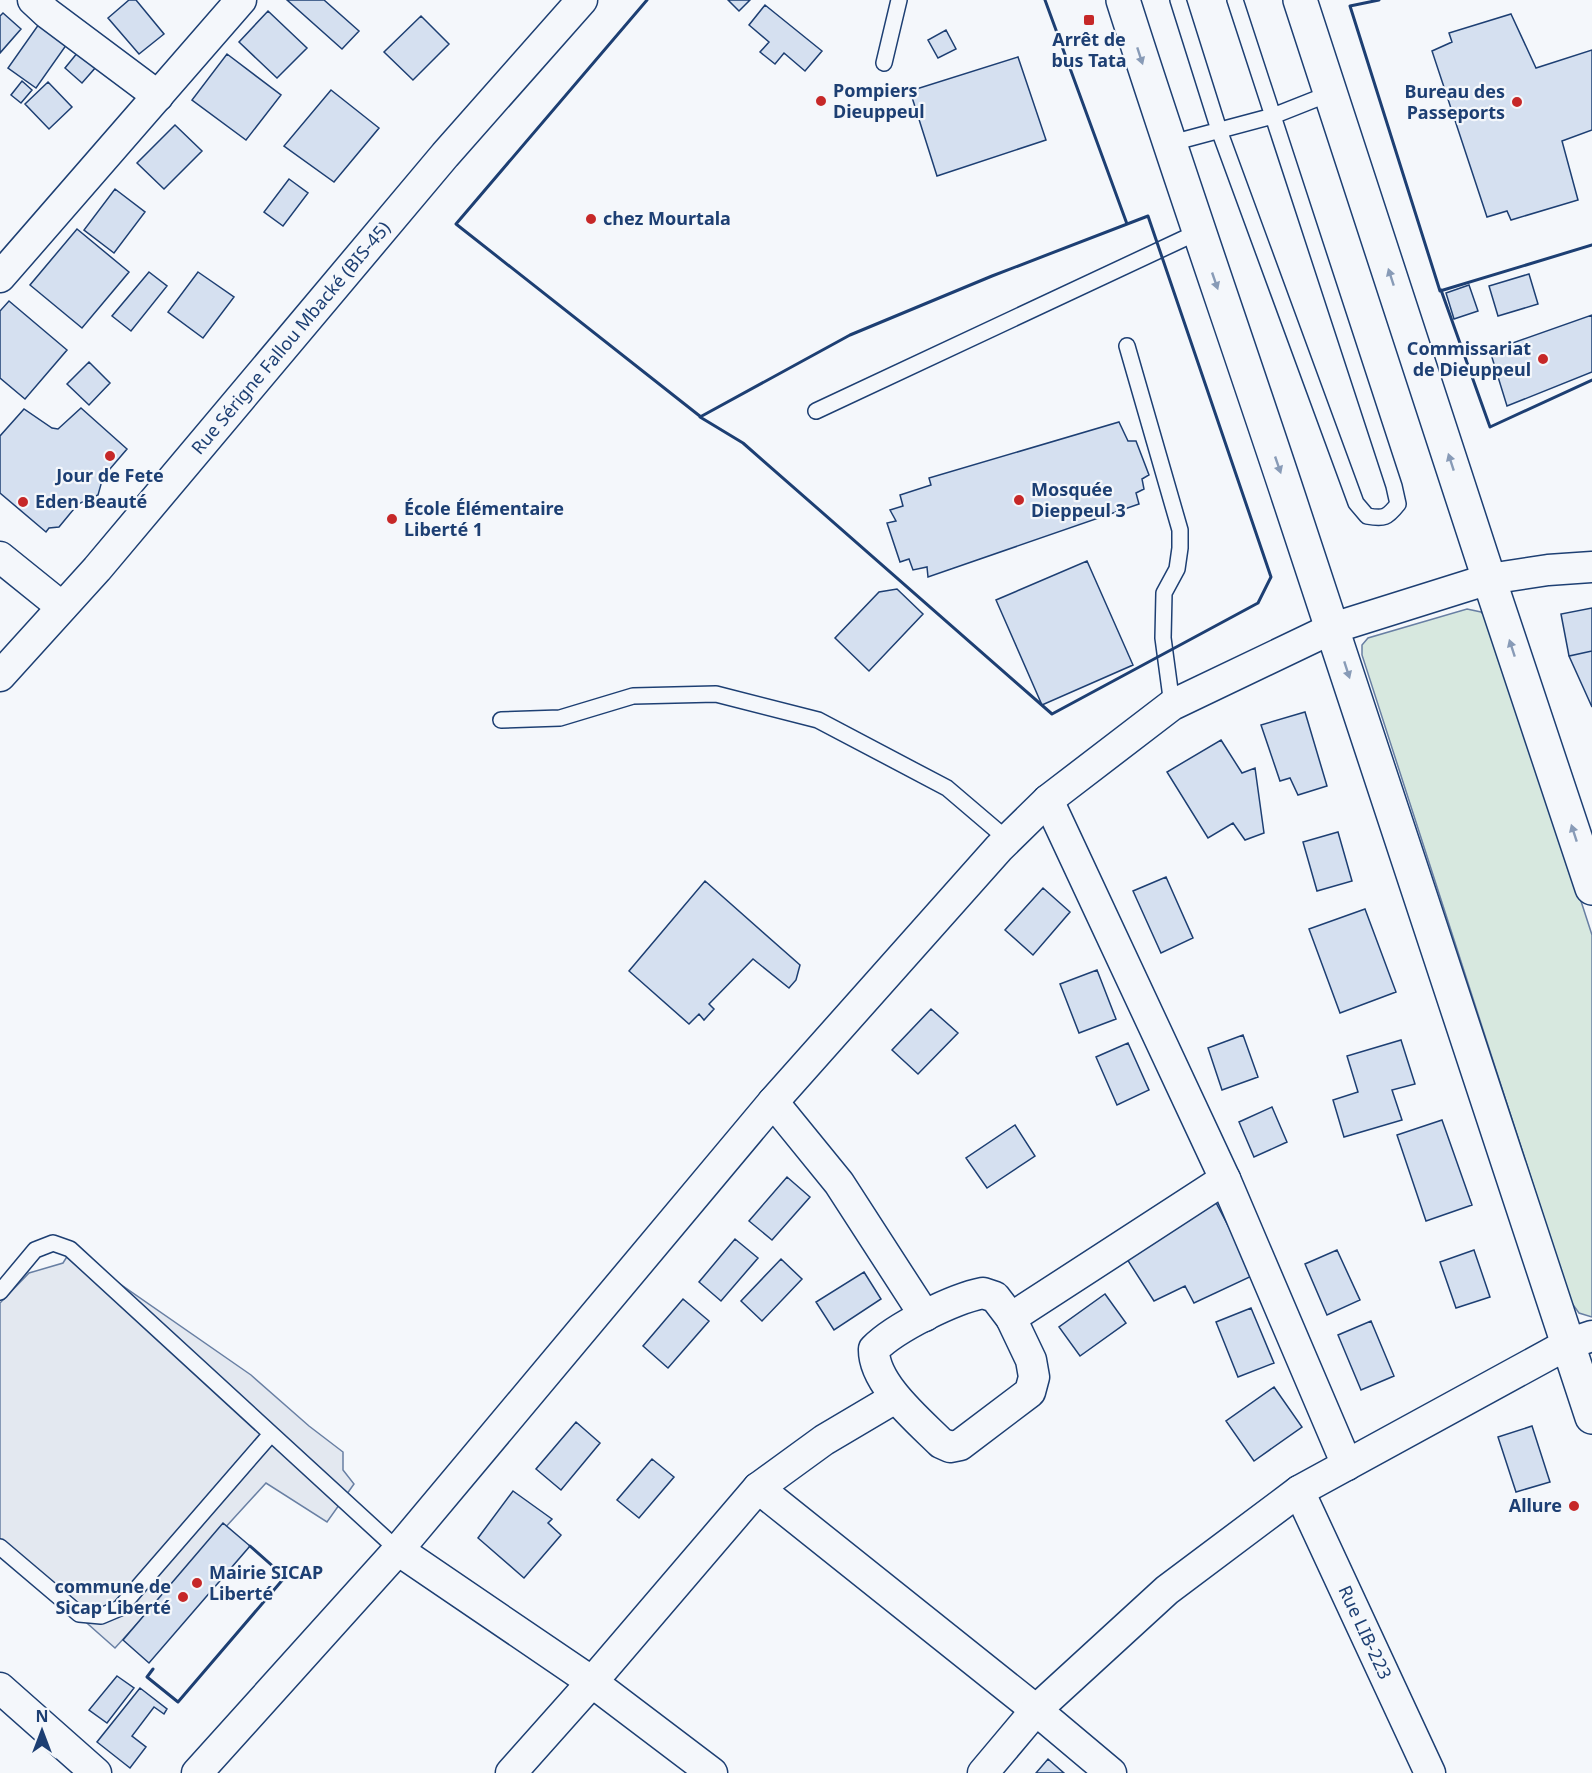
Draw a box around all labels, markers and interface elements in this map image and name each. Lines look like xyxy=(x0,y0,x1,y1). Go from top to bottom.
marker: Arrêt de bus Tata xyxy=(1082,13,1096,27)
place label: Arrêt de bus Tata xyxy=(1051,27,1127,72)
one-way arrow xyxy=(1136,47,1146,65)
place label: Pompiers Dieuppeul xyxy=(833,78,925,123)
place label: Bureau des Passeports xyxy=(1405,79,1505,124)
marker: Pompiers Dieuppeul xyxy=(814,94,828,108)
marker: Bureau des Passeports xyxy=(1510,95,1524,109)
place label: chez Mourtala xyxy=(603,206,731,230)
marker: chez Mourtala xyxy=(584,212,598,226)
street label: Rue Sérigne Fallou Mbacké (BIS-45) xyxy=(185,216,395,459)
one-way arrow xyxy=(1385,268,1395,286)
one-way arrow xyxy=(1211,272,1221,290)
place label: Commissariat de Dieuppeul xyxy=(1407,336,1531,381)
marker: Commissariat de Dieuppeul xyxy=(1536,352,1550,366)
marker: Jour de Fete xyxy=(103,449,117,463)
one-way arrow xyxy=(1446,453,1455,471)
one-way arrow xyxy=(1274,456,1283,474)
place label: Jour de Fete xyxy=(54,463,164,487)
place label: Mosquée Dieppeul 3 xyxy=(1031,477,1126,522)
place label: Eden Beauté xyxy=(35,489,147,513)
marker: Mosquée Dieppeul 3 xyxy=(1012,493,1026,507)
marker: Eden Beauté xyxy=(16,495,30,509)
place label: École Élémentaire Liberté 1 xyxy=(404,496,564,541)
marker: École Élémentaire Liberté 1 xyxy=(385,512,399,526)
one-way arrow xyxy=(1507,639,1516,657)
one-way arrow xyxy=(1342,661,1352,679)
one-way arrow xyxy=(1568,824,1578,842)
place label: Allure xyxy=(1509,1493,1562,1517)
marker: Allure xyxy=(1567,1499,1581,1513)
place label: Mairie SICAP Liberté xyxy=(209,1560,323,1605)
place label: commune de Sicap Liberté xyxy=(54,1574,171,1619)
marker: Mairie SICAP Liberté xyxy=(190,1576,204,1590)
street label: Rue LIB-223 xyxy=(1333,1581,1398,1683)
marker: commune de Sicap Liberté xyxy=(176,1590,190,1604)
north arrow xyxy=(12,1701,72,1761)
text: N xyxy=(35,1705,49,1727)

